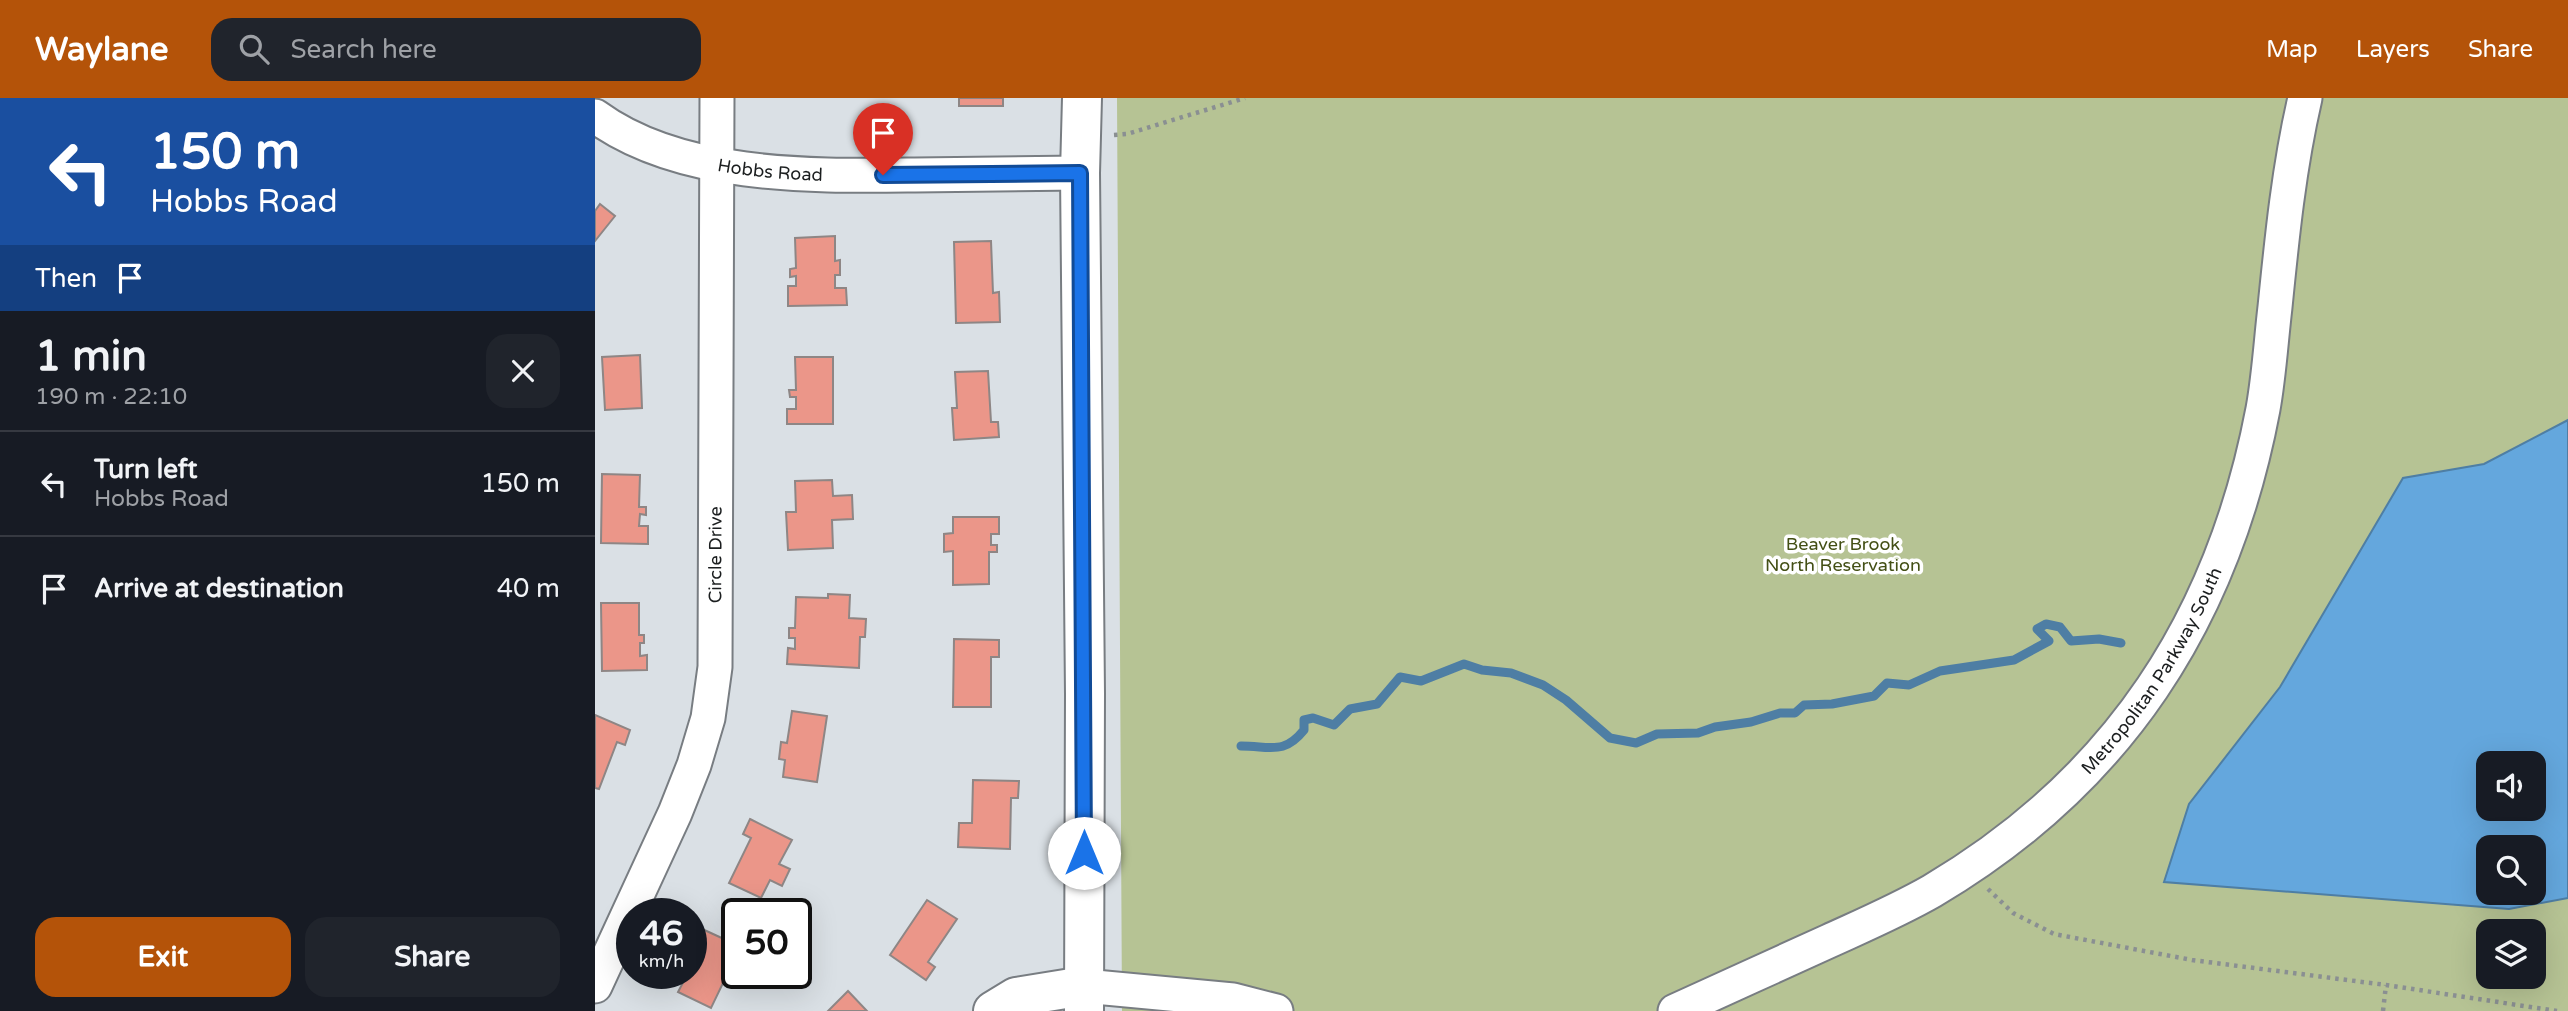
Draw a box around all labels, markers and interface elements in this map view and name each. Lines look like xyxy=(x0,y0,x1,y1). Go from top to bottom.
search box xyxy=(211,18,701,81)
text: Waylane xyxy=(35,30,169,69)
icon: search xyxy=(235,30,273,68)
text: Search here xyxy=(291,34,437,65)
text: Map xyxy=(2266,35,2318,64)
text: Layers xyxy=(2356,35,2430,64)
text: Share xyxy=(2468,35,2533,64)
pin xyxy=(853,103,913,175)
icon: arrive xyxy=(864,114,902,152)
text: 150 m xyxy=(150,123,300,182)
icon: left xyxy=(35,126,126,217)
street label: Hobbs Road xyxy=(716,154,823,186)
text: Hobbs Road xyxy=(150,183,338,221)
icon: arrive xyxy=(111,259,149,297)
text: Then xyxy=(35,263,97,294)
text: 1 min xyxy=(35,331,147,382)
button: close xyxy=(486,334,560,408)
text: 190 m · 22:10 xyxy=(35,383,187,411)
text: Turn left xyxy=(94,454,197,485)
icon: left xyxy=(35,465,73,503)
text: 150 m xyxy=(480,468,560,499)
text: Hobbs Road xyxy=(94,485,229,513)
street label: Circle Drive xyxy=(704,506,727,603)
park label: Beaver Brook North Reservation xyxy=(1765,533,1921,576)
street label: Metropolitan Parkway South xyxy=(2077,564,2227,779)
icon: arrive xyxy=(35,570,73,608)
text: Arrive at destination xyxy=(94,573,344,604)
text: 40 m xyxy=(497,573,560,604)
map controls xyxy=(2476,751,2546,989)
button: sound xyxy=(2476,751,2546,821)
position arrow xyxy=(1047,816,1121,890)
button: search xyxy=(2476,835,2546,905)
speed limit sign: 50 xyxy=(721,898,812,989)
text: 46 xyxy=(640,913,683,955)
button: Exit xyxy=(35,917,291,997)
button: Share xyxy=(305,917,560,997)
button: layers xyxy=(2476,919,2546,989)
text: km/h xyxy=(639,950,684,972)

